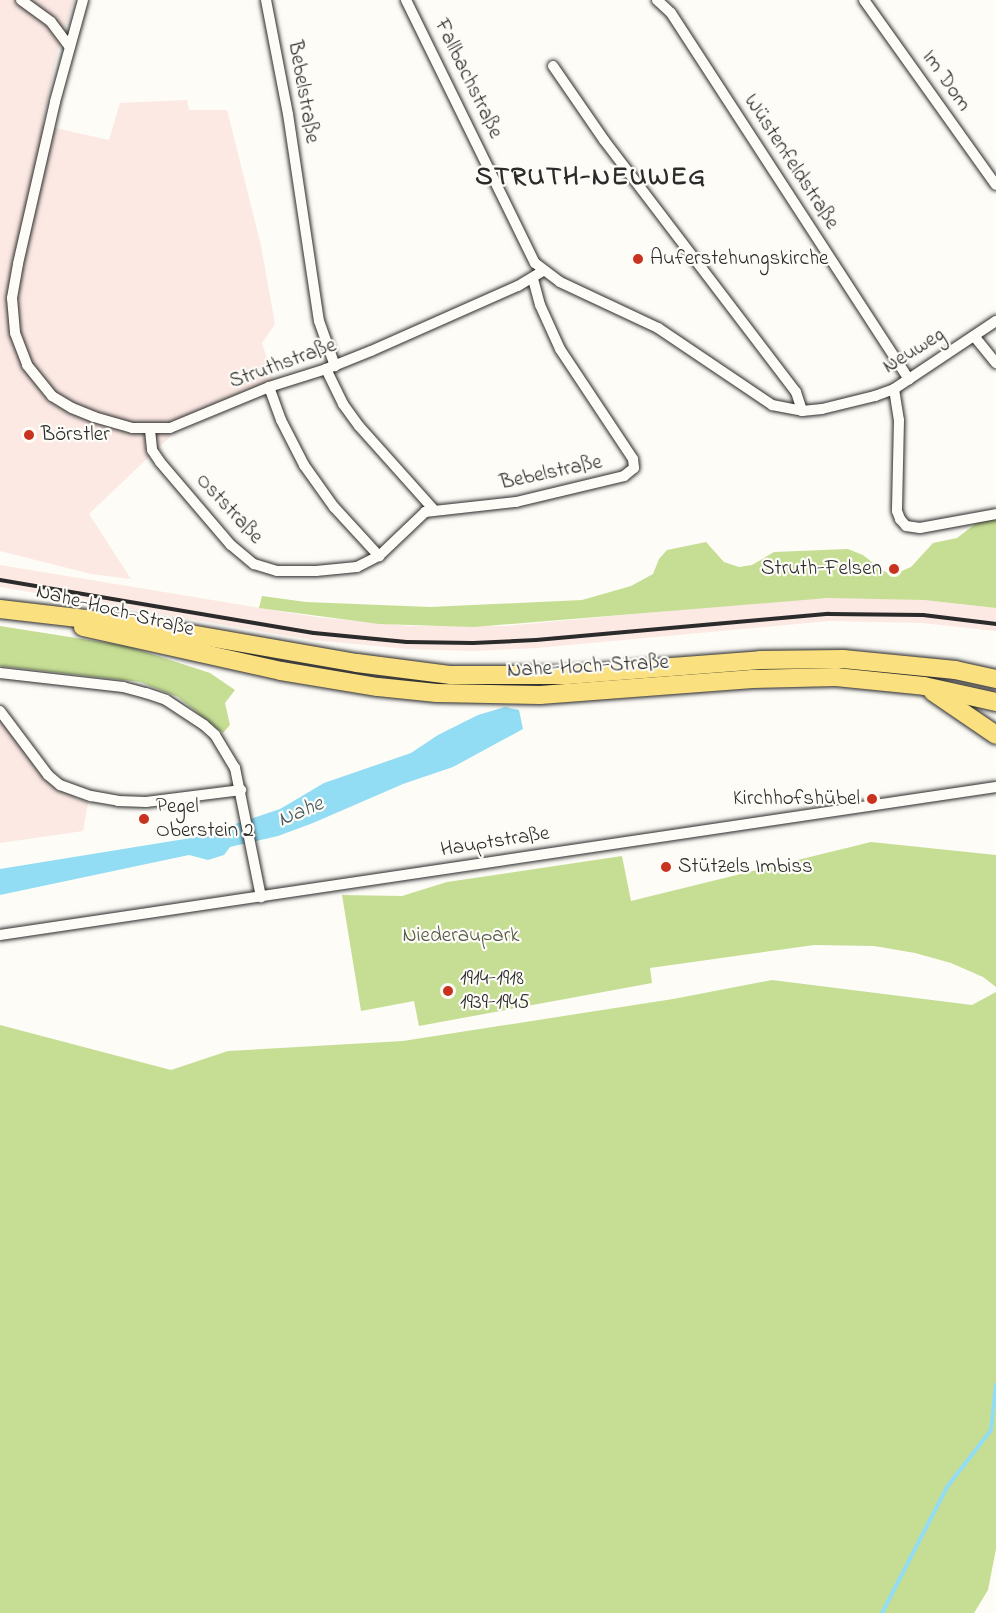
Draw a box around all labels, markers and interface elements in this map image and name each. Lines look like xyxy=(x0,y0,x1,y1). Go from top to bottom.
street label: Fallbachstraße xyxy=(428,15,508,143)
street label: Bebelstraße xyxy=(282,39,324,145)
street label: Im Dom xyxy=(916,45,976,117)
street label: Wüstenfeldstraße xyxy=(738,90,844,234)
district label: STRUTH-NEUWEG xyxy=(475,162,707,194)
place label: Auferstehungskirche xyxy=(650,246,828,272)
marker: Auferstehungskirche xyxy=(631,252,645,266)
street label: Neuweg xyxy=(878,322,950,380)
street label: Struthstraße xyxy=(226,333,340,395)
place label: Börstler xyxy=(41,422,110,448)
marker: Börstler xyxy=(22,428,36,442)
street label: Bebelstraße xyxy=(498,450,604,496)
street label: Oststraße xyxy=(190,468,268,550)
place label: Struth-Felsen xyxy=(761,556,882,582)
marker: Struth-Felsen xyxy=(887,562,901,576)
street label: Nahe-Hoch-Straße xyxy=(33,579,197,643)
street label: Nahe-Hoch-Straße xyxy=(507,650,669,684)
place label: Kirchhofshübel xyxy=(733,786,860,812)
water label: Nahe xyxy=(274,792,328,834)
marker: Kirchhofshübel xyxy=(865,792,879,806)
place label: Pegel Oberstein 2 xyxy=(156,794,254,844)
marker: Pegel Oberstein 2 xyxy=(137,812,151,826)
street label: Hauptstraße xyxy=(439,821,551,863)
place label: Stützels Imbiss xyxy=(678,854,813,880)
marker: Stützels Imbiss xyxy=(659,860,673,874)
park label: Niederaupark xyxy=(403,923,519,949)
place label: 1914-1918 1939-1945 xyxy=(460,966,530,1016)
marker: 1914-1918 1939-1945 xyxy=(441,984,455,998)

